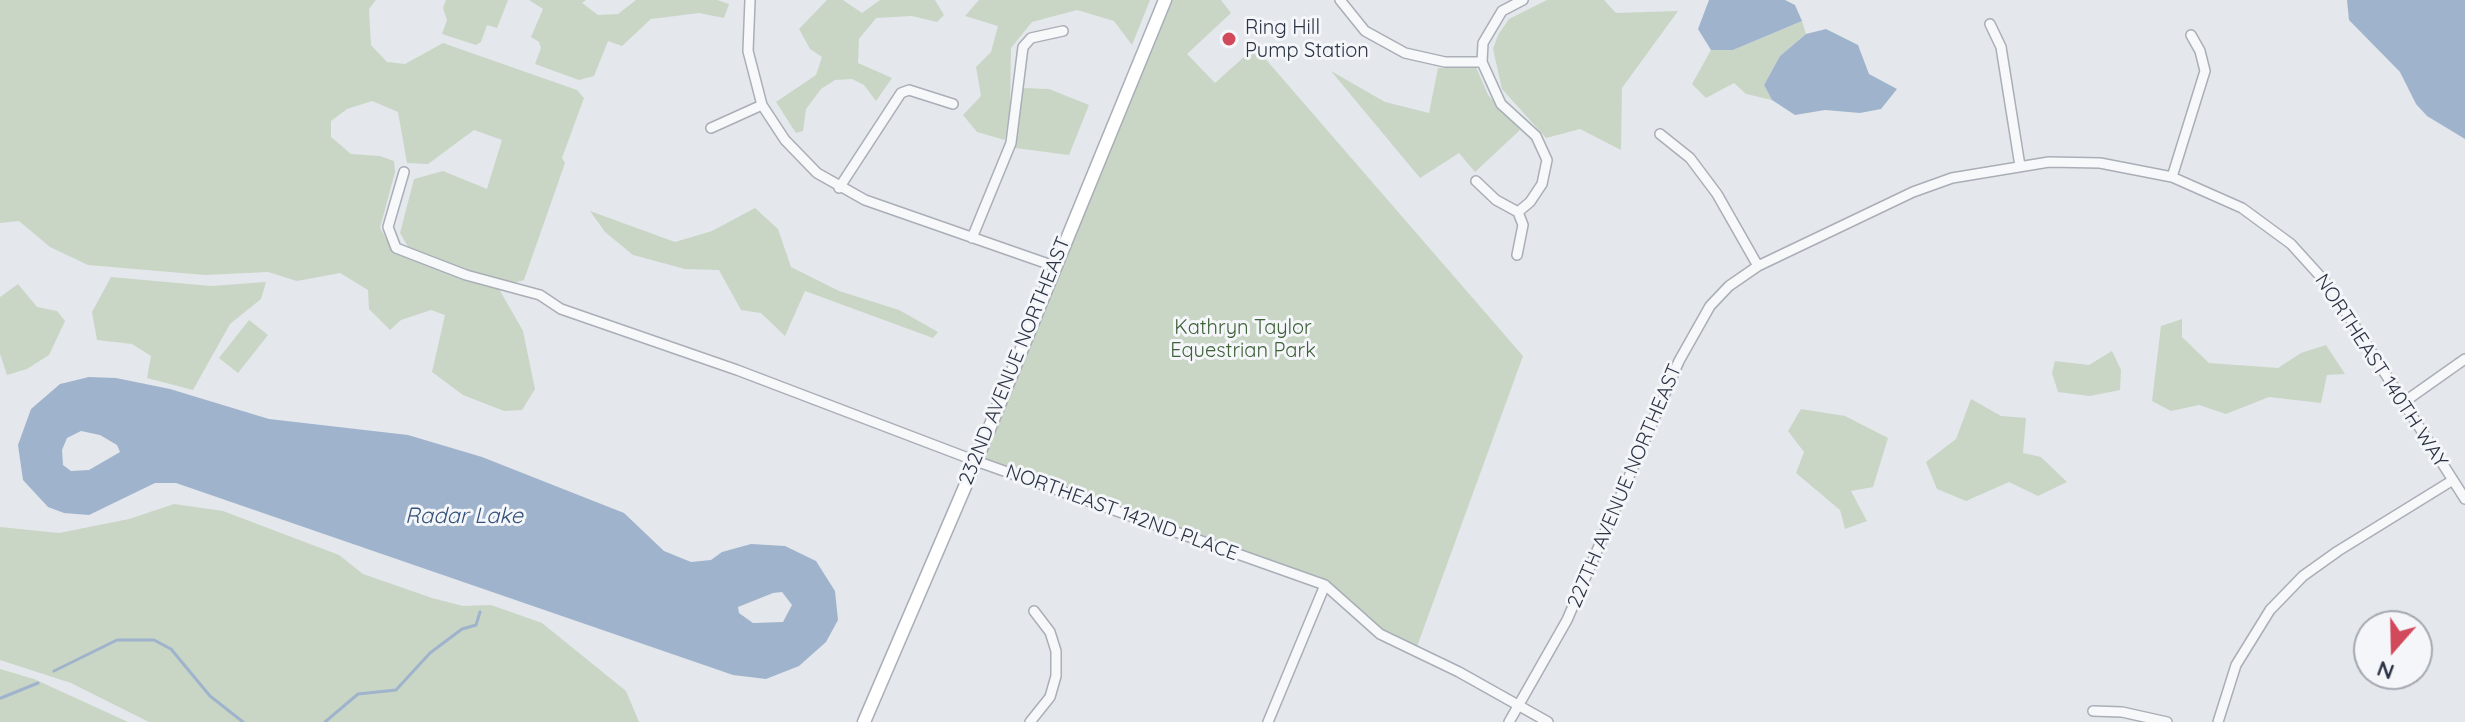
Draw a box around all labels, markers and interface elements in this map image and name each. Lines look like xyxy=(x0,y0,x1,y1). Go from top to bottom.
place label: Ring Hill Pump Station xyxy=(1245,16,1369,63)
marker: Ring Hill Pump Station xyxy=(1220,30,1238,48)
street label: 232ND AVENUE NORTHEAST xyxy=(954,233,1076,489)
street label: NORTHEAST 140TH WAY xyxy=(2309,270,2453,472)
park label: Kathryn Taylor Equestrian Park xyxy=(1170,316,1316,363)
street label: 227TH AVENUE NORTHEAST xyxy=(1563,361,1687,611)
street label: NORTHEAST 142ND PLACE xyxy=(1003,460,1241,566)
water label: Radar Lake xyxy=(405,503,523,529)
north arrow xyxy=(2353,610,2433,690)
text: N xyxy=(2373,655,2398,687)

